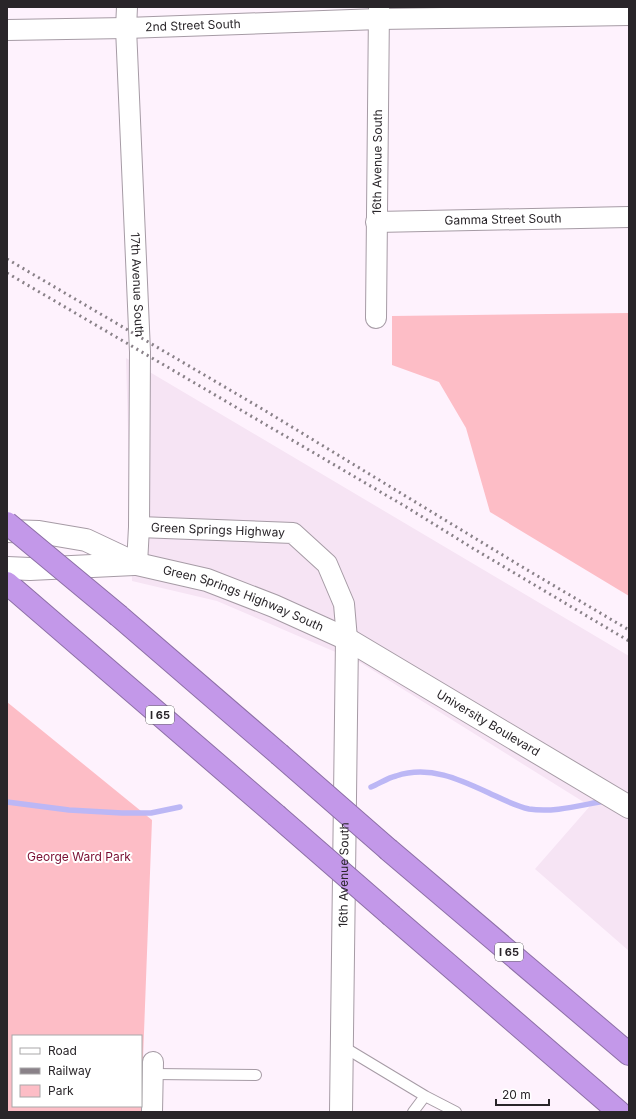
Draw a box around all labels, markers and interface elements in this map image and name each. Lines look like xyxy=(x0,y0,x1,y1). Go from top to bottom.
street label: 2nd Street South xyxy=(145,16,241,34)
street label: 16th Avenue South xyxy=(369,109,385,215)
street label: Gamma Street South xyxy=(444,210,562,228)
street label: 17th Avenue South xyxy=(128,232,147,337)
street label: Green Springs Highway xyxy=(151,519,285,540)
street label: Green Springs Highway South xyxy=(161,562,326,634)
street label: University Boulevard xyxy=(434,686,543,759)
road number: I 65 xyxy=(146,706,174,724)
street label: 16th Avenue South xyxy=(335,822,352,928)
park label: George Ward Park xyxy=(27,849,131,864)
road number: I 65 xyxy=(495,943,523,961)
legend xyxy=(12,1035,142,1107)
text: Road xyxy=(48,1043,77,1058)
text: Railway xyxy=(48,1063,92,1078)
scale bar xyxy=(496,1081,549,1107)
text: Park xyxy=(48,1083,74,1098)
text: 20 m xyxy=(502,1087,531,1102)

